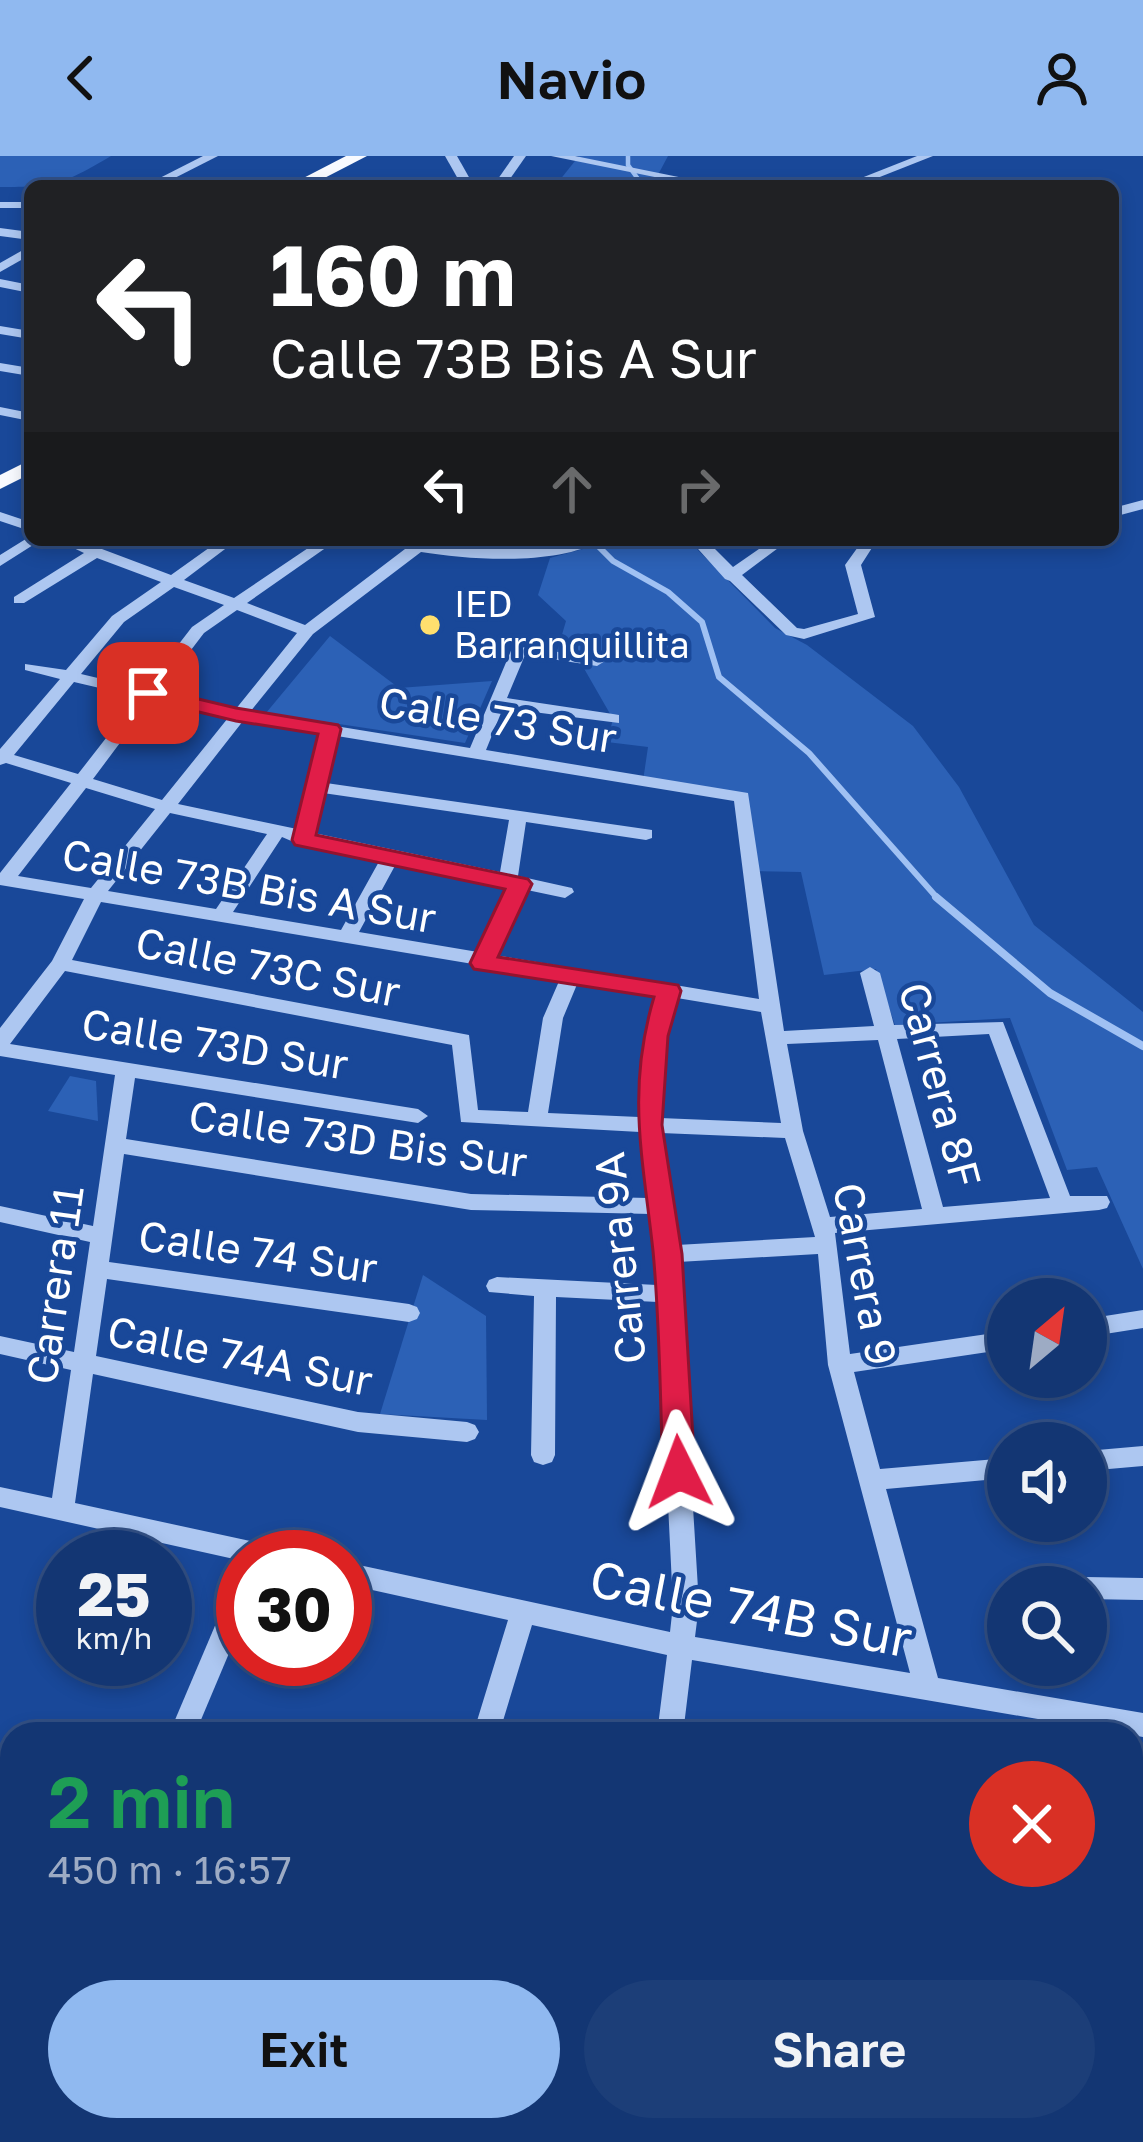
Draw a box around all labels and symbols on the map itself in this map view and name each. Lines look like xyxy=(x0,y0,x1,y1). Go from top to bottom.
place label: IED Barranquillita xyxy=(454,582,690,666)
marker: IED Barranquillita xyxy=(417,612,443,638)
pin xyxy=(97,642,199,744)
street label: Calle 73 Sur xyxy=(376,676,620,762)
street label: Calle 73B Bis A Sur xyxy=(58,828,440,943)
street label: Calle 73C Sur xyxy=(132,916,405,1016)
street label: Carrera 8F xyxy=(890,977,992,1193)
street label: Calle 73D Sur xyxy=(78,997,352,1089)
street label: Calle 73D Bis Sur xyxy=(186,1090,531,1187)
street label: Carrera 9A xyxy=(583,1150,655,1367)
street label: Carrera 9 xyxy=(824,1178,908,1369)
street label: Carrera 11 xyxy=(15,1182,93,1387)
street label: Calle 74 Sur xyxy=(135,1210,381,1293)
north arrow xyxy=(987,1278,1107,1398)
street label: Calle 74A Sur xyxy=(103,1305,377,1405)
position arrow xyxy=(616,1409,742,1535)
speed limit sign: 30 xyxy=(216,1530,372,1686)
street label: Calle 74B Sur xyxy=(585,1546,917,1669)

